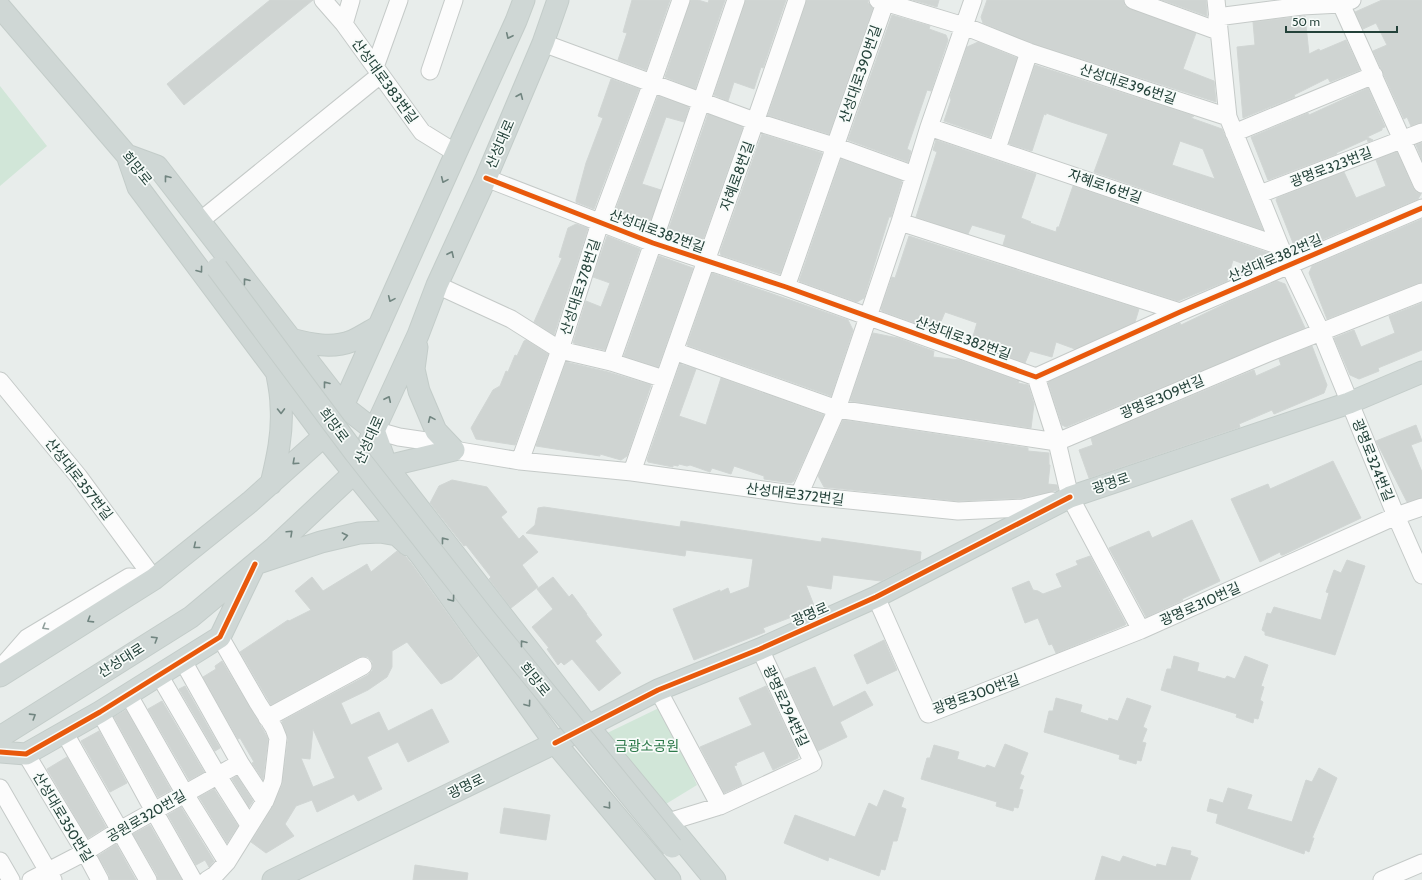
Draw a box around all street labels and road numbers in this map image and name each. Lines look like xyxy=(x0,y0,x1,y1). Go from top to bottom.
street label: 산성대로390번길 xyxy=(835,23,885,125)
street label: 산성대로383번길 xyxy=(348,35,422,127)
street label: 산성대로396번길 xyxy=(1077,60,1179,108)
street label: 산성대로 xyxy=(482,117,518,171)
street label: 자혜로8번길 xyxy=(716,139,758,213)
street label: 광명로323번길 xyxy=(1287,143,1375,191)
street label: 희망로 xyxy=(118,147,156,189)
street label: 자혜로16번길 xyxy=(1066,165,1144,207)
street label: 산성대로382번길 xyxy=(607,205,707,257)
street label: 산성대로382번길 xyxy=(1225,230,1325,286)
street label: 산성대로378번길 xyxy=(556,236,604,338)
street label: 산성대로382번길 xyxy=(913,312,1013,364)
street label: 광명로309번길 xyxy=(1117,371,1207,423)
street label: 희망로 xyxy=(315,404,353,446)
street label: 산성대로 xyxy=(350,413,388,467)
street label: 광명로324번길 xyxy=(1348,416,1398,504)
street label: 산성대로357번길 xyxy=(41,434,117,524)
street label: 광명로 xyxy=(1090,468,1132,498)
street label: 산성대로372번길 xyxy=(745,479,845,509)
street label: 광명로310번길 xyxy=(1157,578,1243,630)
street label: 광명로 xyxy=(789,598,831,630)
street label: 산성대로 xyxy=(94,639,148,681)
street label: 희망로 xyxy=(516,658,554,700)
street label: 광명로294번길 xyxy=(759,662,813,750)
street label: 광명로300번길 xyxy=(930,670,1022,718)
street label: 산성대로350번길 xyxy=(29,769,97,865)
street label: 광명로 xyxy=(445,769,487,803)
street label: 공원로320번길 xyxy=(103,786,189,846)

